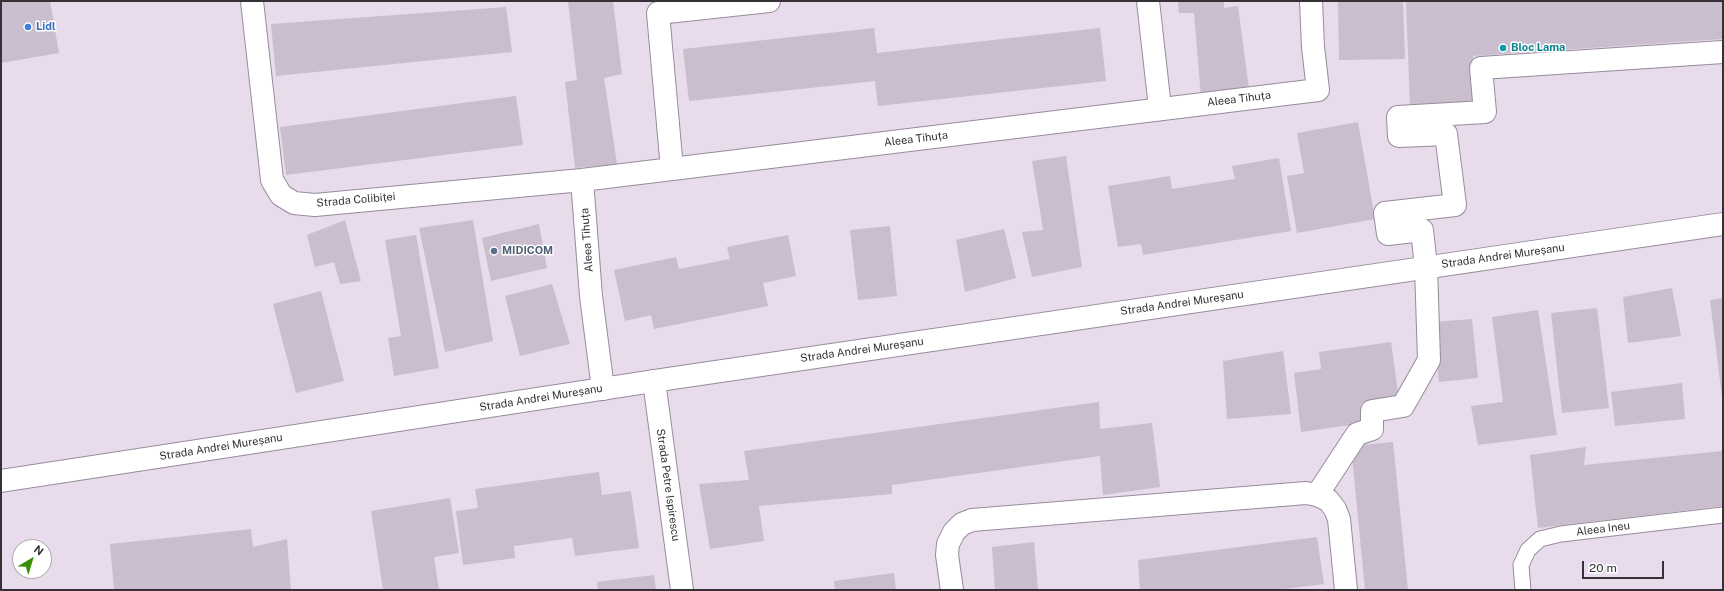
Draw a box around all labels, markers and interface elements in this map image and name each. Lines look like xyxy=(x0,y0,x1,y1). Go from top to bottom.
place label: Lidl xyxy=(36,20,56,34)
marker: Lidl xyxy=(23,22,33,32)
place label: Bloc Lama xyxy=(1511,41,1565,55)
marker: Bloc Lama xyxy=(1498,43,1508,53)
street label: Aleea Tihuța xyxy=(1206,89,1272,109)
street label: Aleea Tihuța xyxy=(883,129,949,149)
street label: Strada Colibiței xyxy=(316,190,396,210)
street label: Aleea Tihuța xyxy=(578,207,596,273)
street label: Strada Andrei Mureșanu xyxy=(1440,241,1566,271)
place label: MIDICOM xyxy=(502,244,553,258)
marker: MIDICOM xyxy=(489,246,499,256)
street label: Strada Andrei Mureșanu xyxy=(1119,288,1245,318)
street label: Strada Andrei Mureșanu xyxy=(799,335,925,365)
street label: Strada Andrei Mureșanu xyxy=(478,382,604,414)
street label: Strada Petre Ispirescu xyxy=(654,428,682,542)
street label: Strada Andrei Mureșanu xyxy=(158,431,284,463)
street label: Aleea Ineu xyxy=(1575,519,1631,539)
north arrow xyxy=(12,539,52,579)
text: N xyxy=(32,543,46,558)
scale bar xyxy=(1584,553,1666,579)
text: 20 m xyxy=(1589,561,1617,575)

